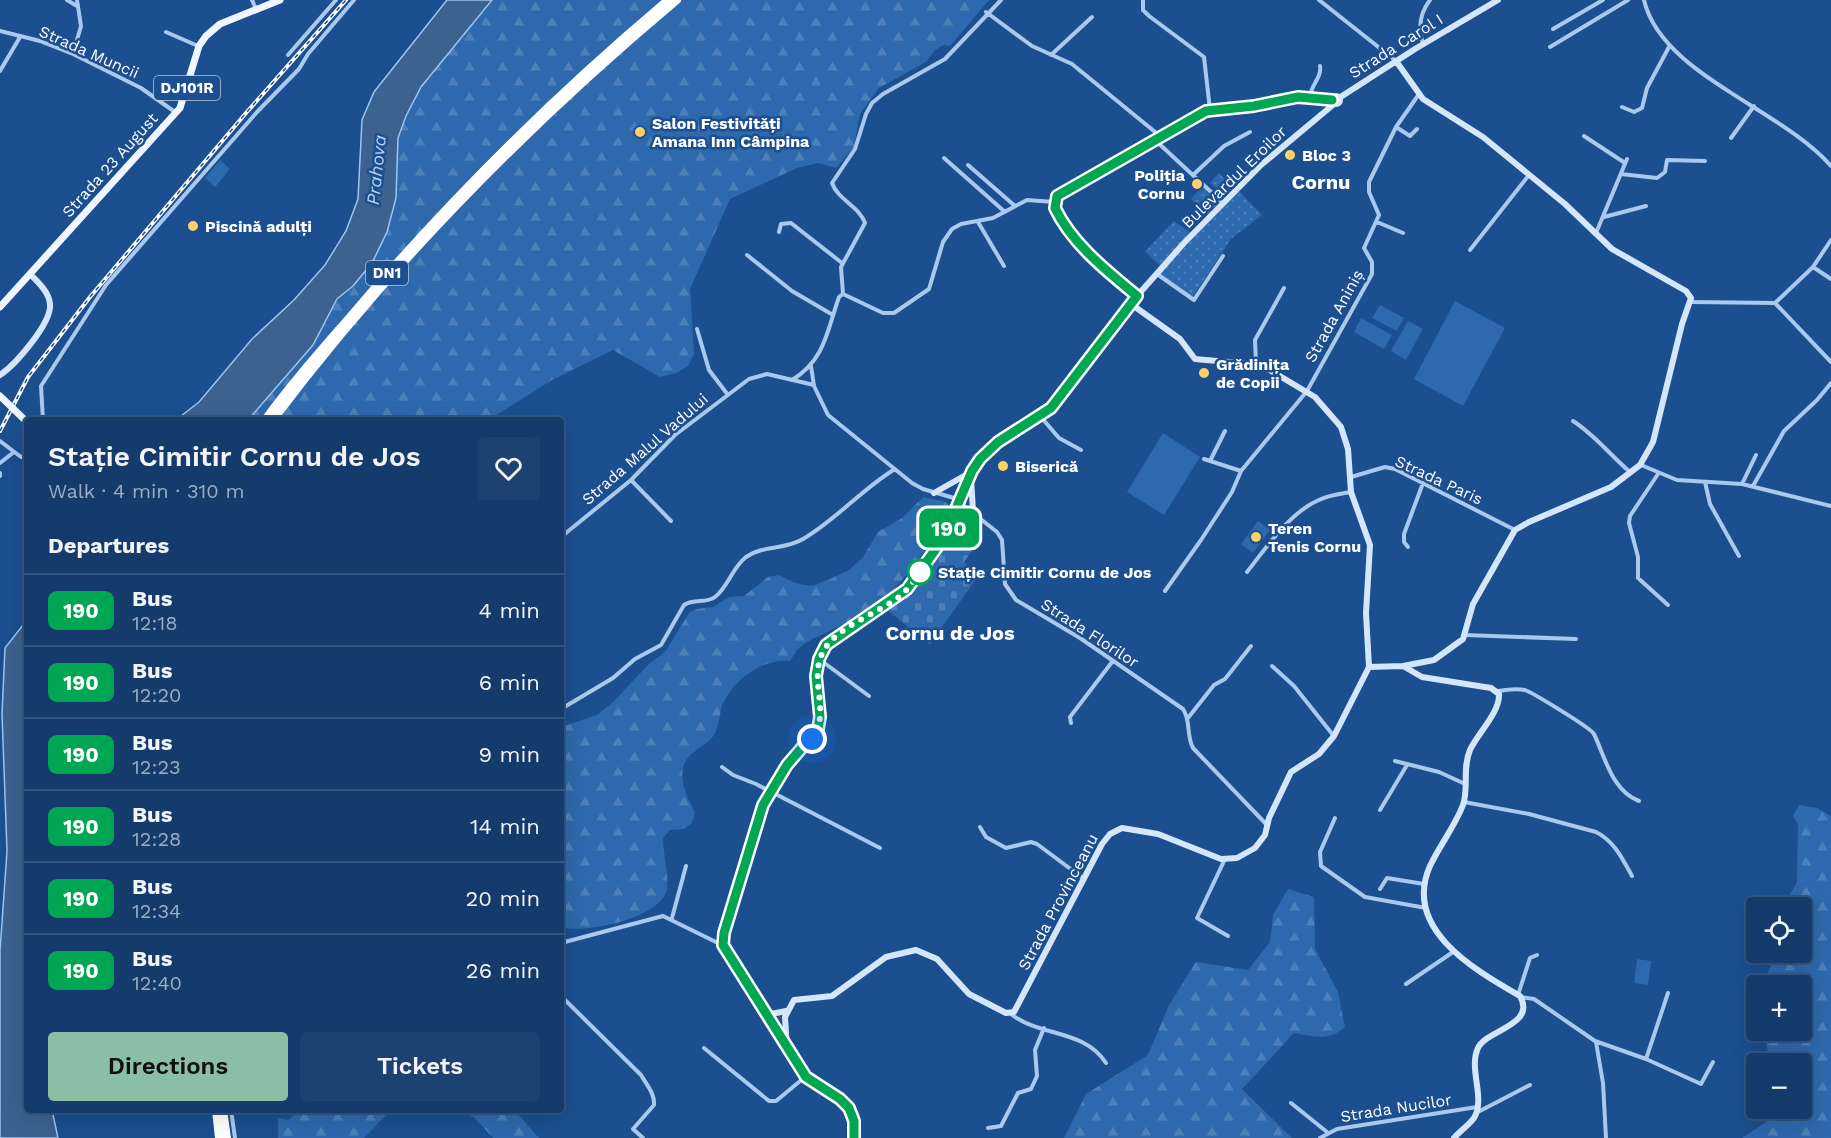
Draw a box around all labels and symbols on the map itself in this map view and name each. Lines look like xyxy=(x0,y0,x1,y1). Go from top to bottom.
street label: Strada Carol I xyxy=(1346,10,1446,82)
street label: Strada Muncii xyxy=(36,22,142,82)
road number: DJ101R xyxy=(154,76,220,100)
street label: Strada 23 August xyxy=(58,109,162,221)
place label: Salon Festivități Amana Inn Câmpina xyxy=(652,114,810,151)
street label: Bulevardul Eroilor xyxy=(1178,122,1291,232)
marker: Salon Festivități Amana Inn Câmpina xyxy=(633,125,647,139)
water label: Prahova xyxy=(362,134,390,206)
place label: Bloc 3 xyxy=(1302,146,1351,165)
marker: Bloc 3 xyxy=(1283,148,1297,162)
place label: Poliția Cornu xyxy=(1134,166,1186,203)
district label: Cornu xyxy=(1292,170,1350,194)
marker: Poliția Cornu xyxy=(1190,177,1204,191)
place label: Piscină adulți xyxy=(205,217,312,236)
marker: Piscină adulți xyxy=(186,219,200,233)
road number: DN1 xyxy=(366,261,408,285)
street label: Strada Aniniș xyxy=(1301,266,1367,366)
place label: Grădinița de Copii xyxy=(1216,355,1290,392)
marker: Grădinița de Copii xyxy=(1197,366,1211,380)
street label: Strada Malul Vadului xyxy=(578,389,712,509)
street label: Strada Paris xyxy=(1392,451,1486,509)
place label: Biserică xyxy=(1015,457,1079,476)
marker: Biserică xyxy=(996,459,1010,473)
line badge: 190 xyxy=(914,508,984,548)
place label: Teren Tenis Cornu xyxy=(1268,519,1361,556)
marker: Teren Tenis Cornu xyxy=(1249,530,1263,544)
marker: Stație Cimitir Cornu de Jos xyxy=(907,559,933,585)
place label: Stație Cimitir Cornu de Jos xyxy=(938,563,1152,582)
street label: Strada Florilor xyxy=(1038,594,1143,672)
district label: Cornu de Jos xyxy=(885,621,1015,645)
your location xyxy=(797,724,827,754)
street label: Strada Provinceanu xyxy=(1014,831,1102,973)
street label: Strada Nucilor xyxy=(1339,1090,1453,1126)

